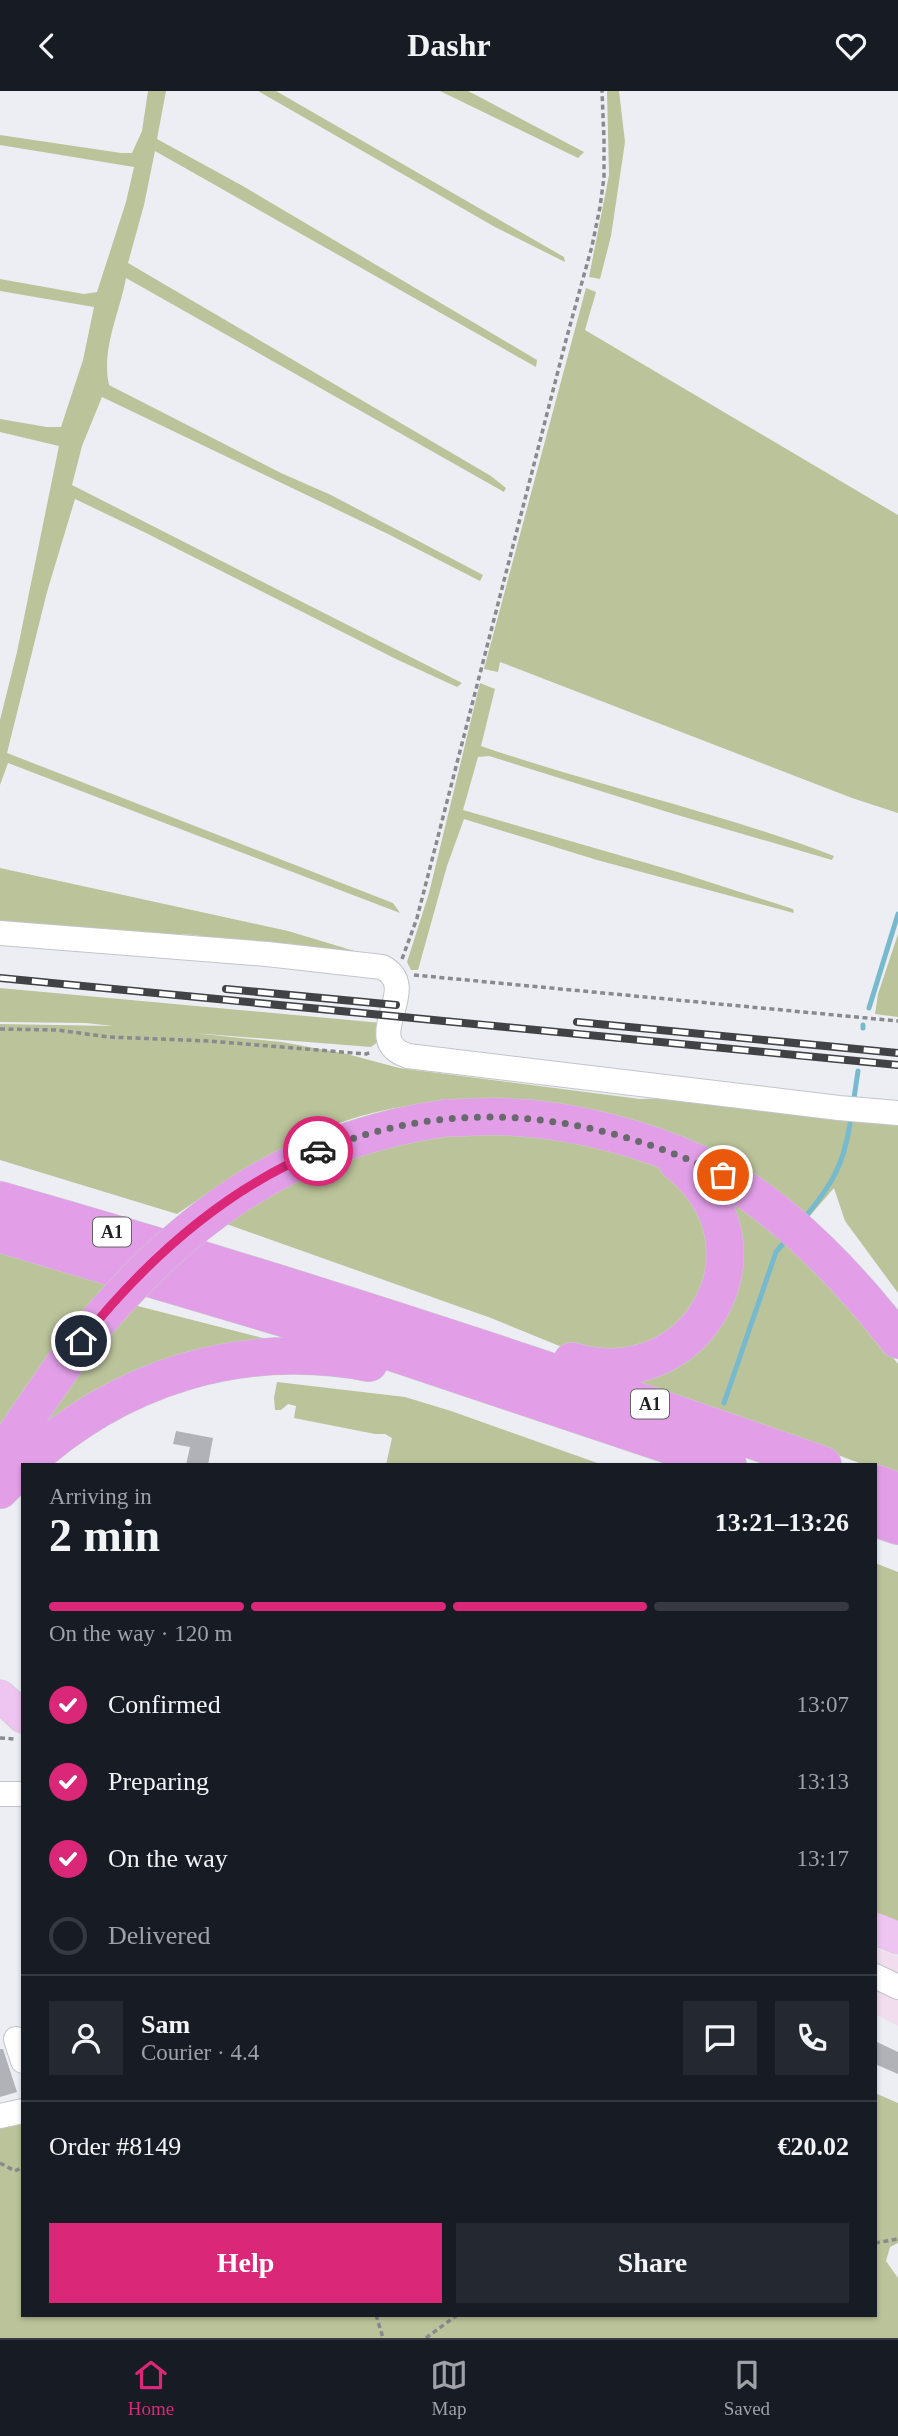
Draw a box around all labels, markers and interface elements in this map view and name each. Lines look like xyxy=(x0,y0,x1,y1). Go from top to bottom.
icon: back xyxy=(28,27,66,65)
text: Dashr xyxy=(407,27,491,63)
icon: heart xyxy=(832,27,870,65)
courier xyxy=(283,1116,353,1186)
icon: car xyxy=(299,1132,337,1170)
pin xyxy=(693,1145,753,1205)
icon: bag xyxy=(704,1156,742,1194)
road number: A1 xyxy=(93,1217,131,1247)
pin xyxy=(51,1311,111,1371)
icon: home xyxy=(62,1322,100,1360)
road number: A1 xyxy=(631,1389,669,1419)
text: Arriving in xyxy=(49,1484,152,1509)
text: 13:21–13:26 xyxy=(715,1508,849,1537)
text: 2 min xyxy=(49,1510,160,1561)
text: On the way · 120 m xyxy=(49,1621,232,1646)
icon: check xyxy=(49,1686,87,1724)
text: Confirmed xyxy=(108,1690,221,1719)
text: 13:07 xyxy=(797,1692,849,1717)
icon: check xyxy=(49,1763,87,1801)
text: Preparing xyxy=(108,1767,209,1796)
text: 13:13 xyxy=(797,1769,849,1794)
icon: check xyxy=(49,1840,87,1878)
text: On the way xyxy=(108,1844,228,1873)
text: 13:17 xyxy=(797,1846,849,1871)
text: Delivered xyxy=(108,1921,211,1950)
button: person xyxy=(49,2001,123,2075)
button: chat xyxy=(683,2001,757,2075)
button: phone xyxy=(775,2001,849,2075)
text: Sam xyxy=(141,2010,190,2039)
text: Courier · 4.4 xyxy=(141,2040,259,2065)
text: Order #8149 xyxy=(49,2132,181,2161)
text: €20.02 xyxy=(778,2132,849,2161)
button: Help xyxy=(49,2223,442,2303)
button: Share xyxy=(456,2223,849,2303)
tab: Home xyxy=(128,2356,174,2420)
tab: Map xyxy=(430,2356,468,2420)
tab: Saved xyxy=(724,2356,770,2420)

